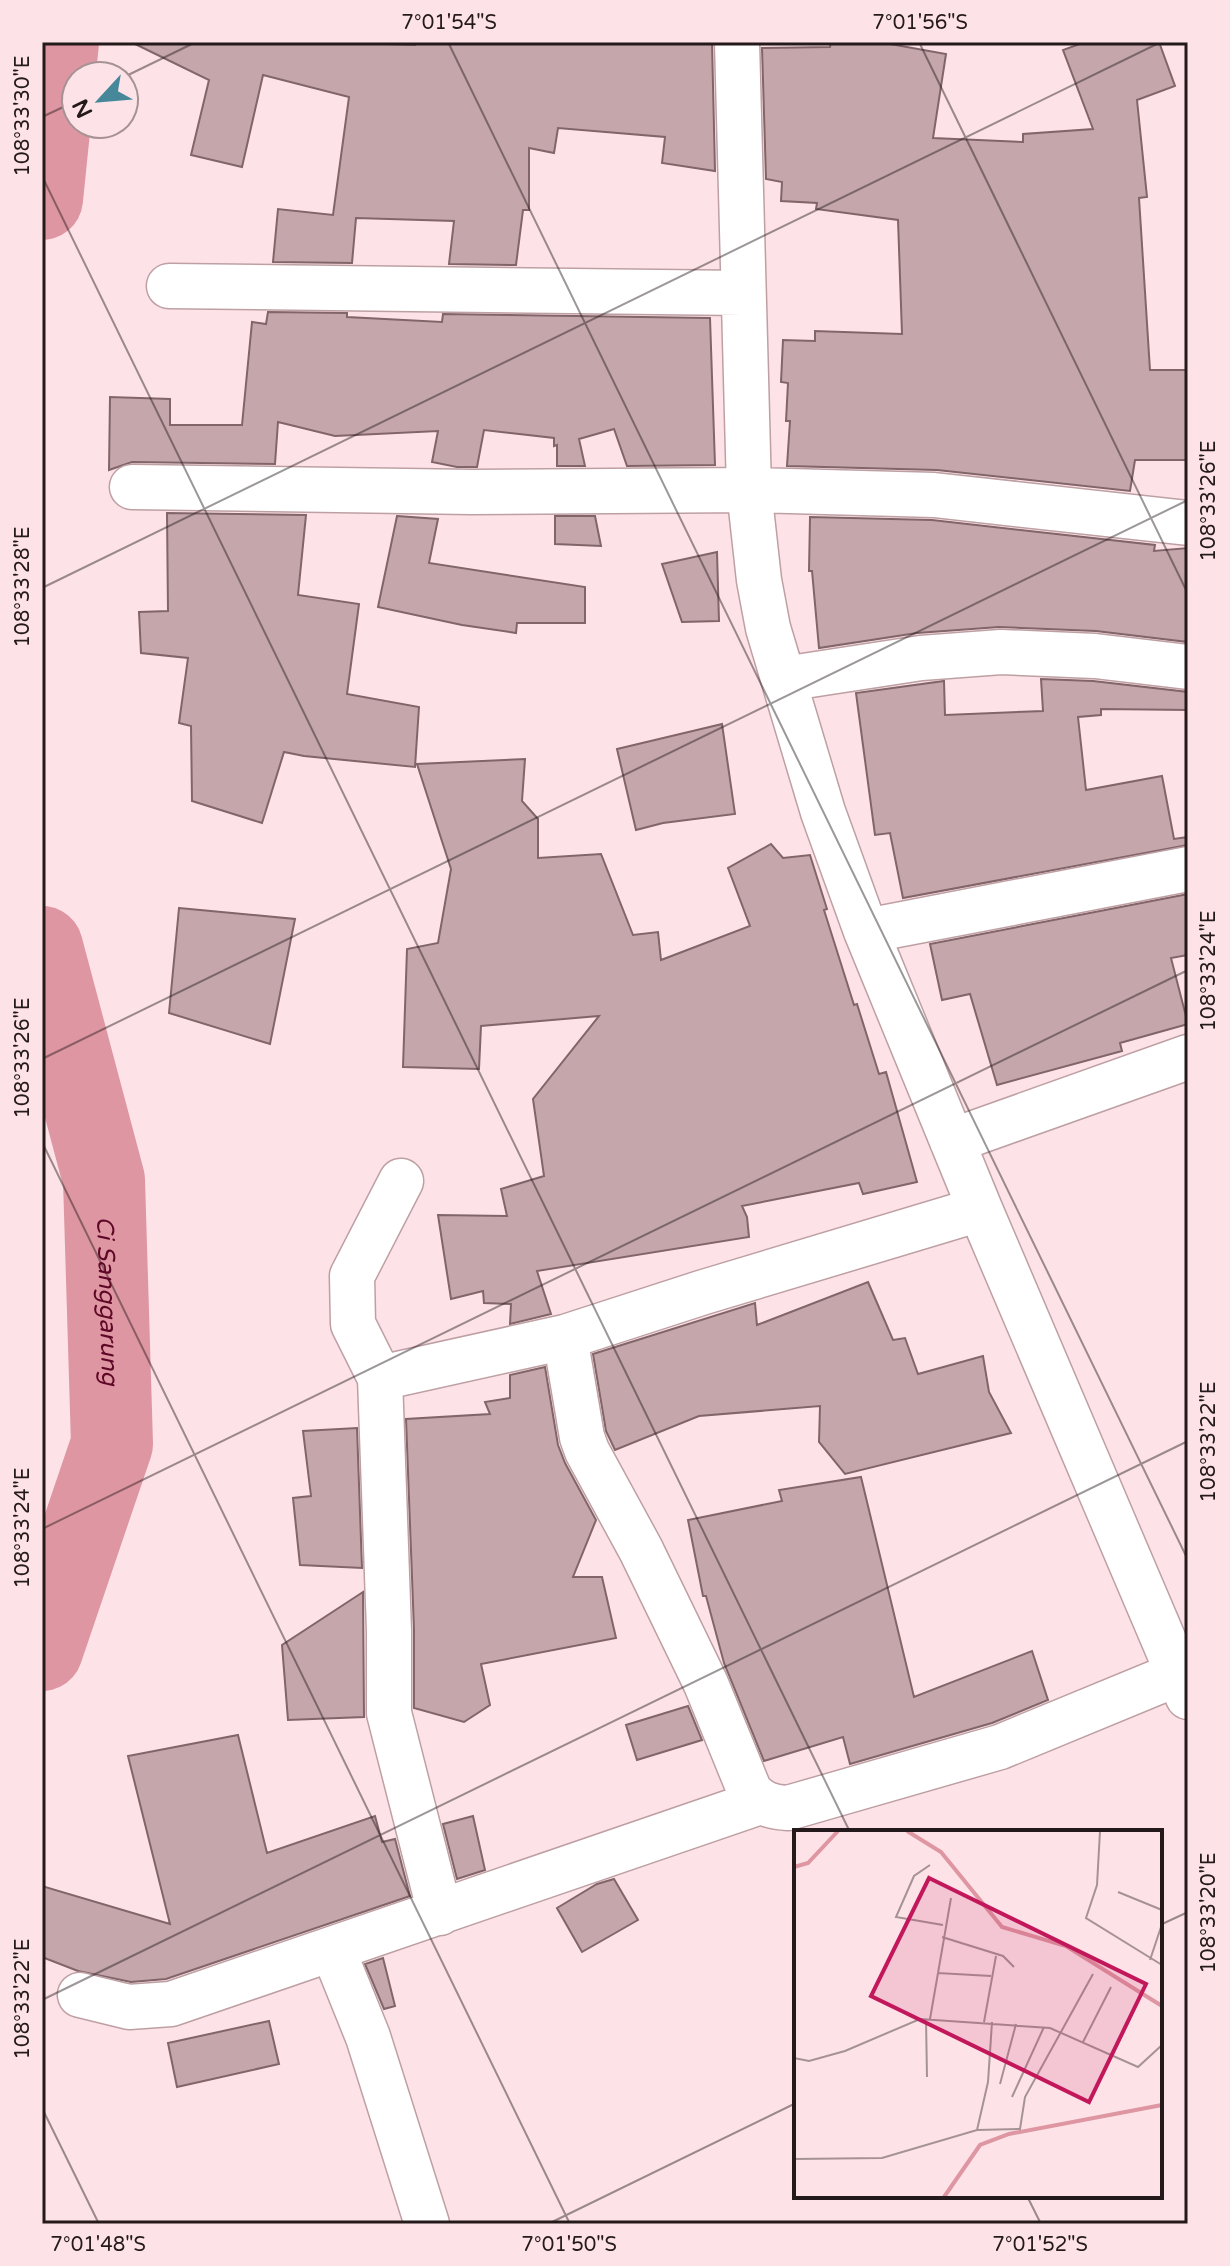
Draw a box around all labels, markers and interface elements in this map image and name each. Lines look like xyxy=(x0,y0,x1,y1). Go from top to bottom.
text: 7°01'54"S xyxy=(401,11,497,35)
text: 7°01'56"S xyxy=(872,11,968,35)
text: 108°33'30"E xyxy=(11,56,35,176)
north arrow xyxy=(60,60,140,140)
text: N xyxy=(67,95,98,122)
text: 108°33'26"E xyxy=(1197,441,1221,561)
text: 108°33'28"E xyxy=(11,527,35,647)
text: 108°33'24"E xyxy=(1197,911,1221,1031)
text: 108°33'26"E xyxy=(11,998,35,1118)
water label: Ci Sanggarung xyxy=(90,1216,124,1388)
text: 108°33'22"E xyxy=(1197,1382,1221,1502)
text: 108°33'24"E xyxy=(11,1468,35,1588)
inset map xyxy=(794,1830,1162,2198)
text: 108°33'20"E xyxy=(1197,1853,1221,1973)
text: 108°33'22"E xyxy=(11,1939,35,2059)
text: 7°01'48"S xyxy=(50,2233,146,2257)
text: 7°01'50"S xyxy=(521,2233,617,2257)
text: 7°01'52"S xyxy=(992,2233,1088,2257)

